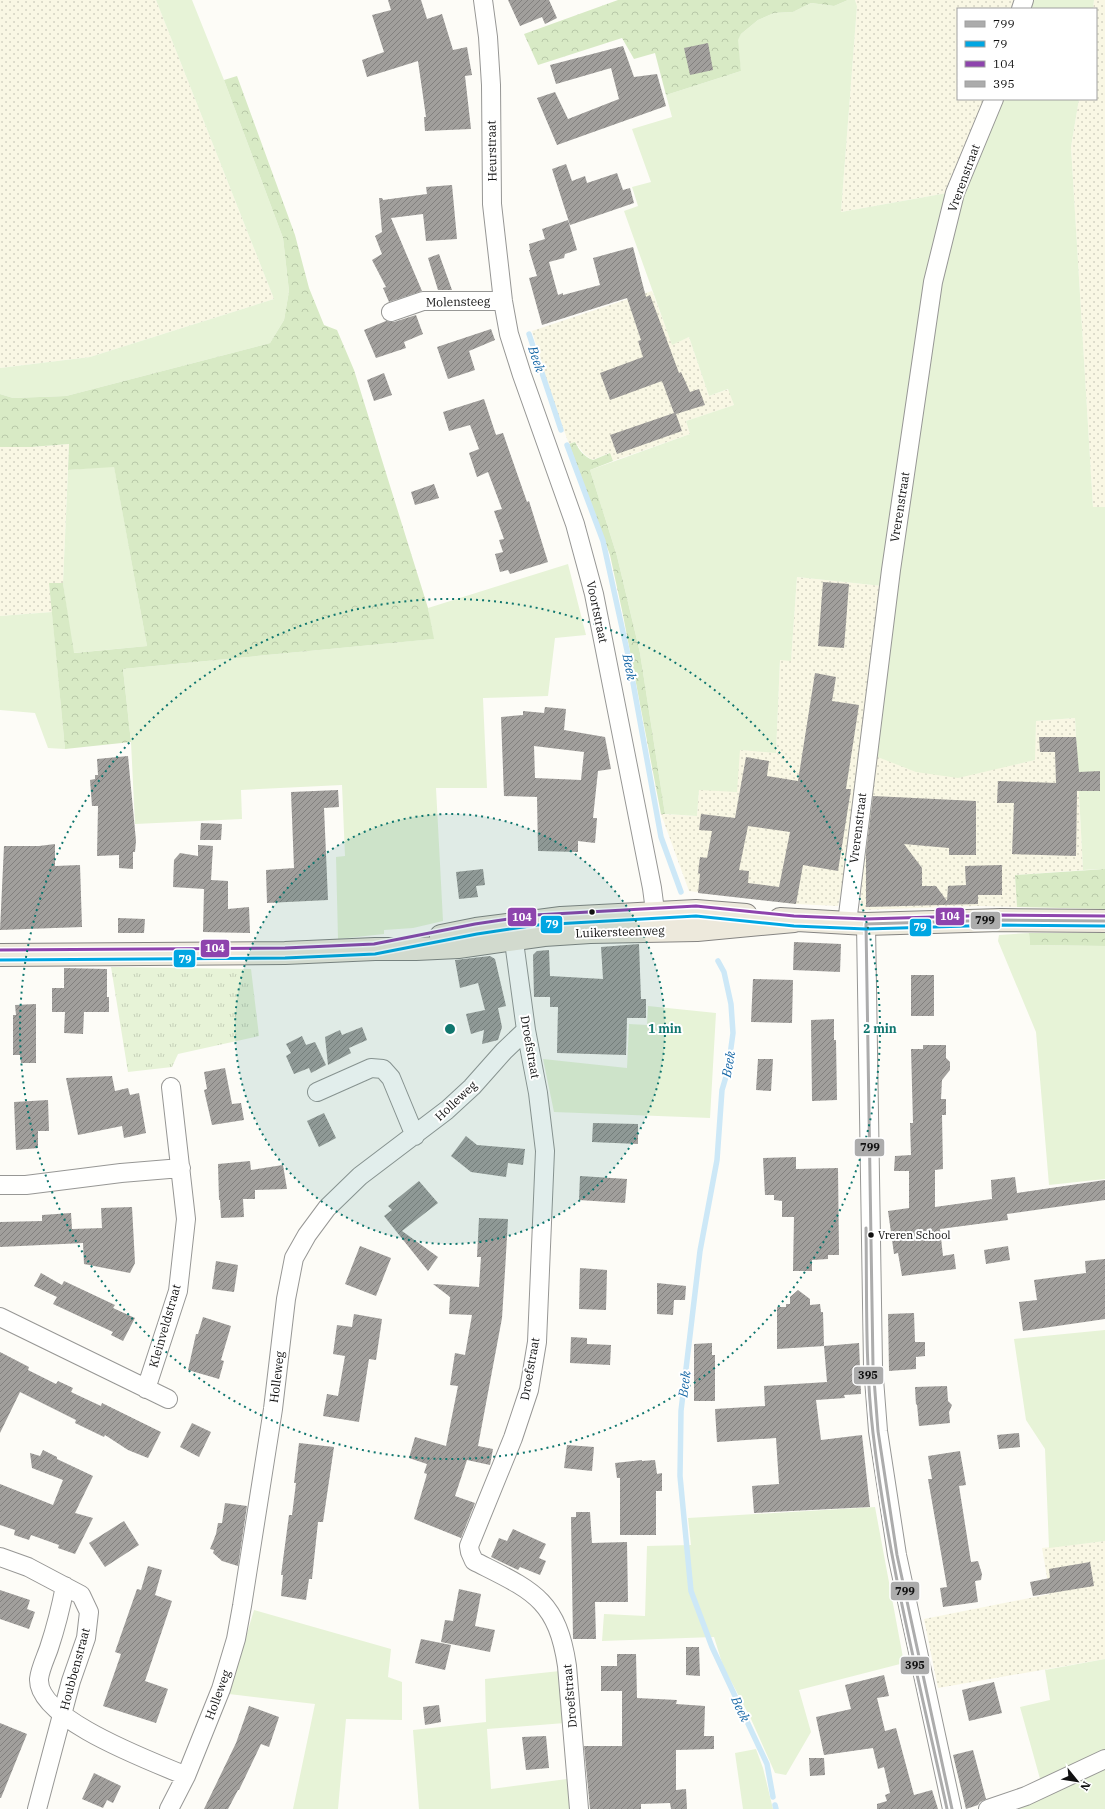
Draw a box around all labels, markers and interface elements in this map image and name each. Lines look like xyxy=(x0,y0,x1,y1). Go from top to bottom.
legend xyxy=(957,8,1097,100)
text: 799 xyxy=(993,16,1015,31)
text: 79 xyxy=(993,36,1007,51)
text: 104 xyxy=(993,56,1015,71)
text: 395 xyxy=(993,76,1015,91)
street label: Heurstraat xyxy=(483,120,500,182)
street label: Vrerenstraat xyxy=(944,142,983,214)
street label: Molensteeg xyxy=(426,293,491,310)
water label: Beek xyxy=(524,343,549,375)
street label: Vrerenstraat xyxy=(887,471,912,543)
street label: Voortstraat xyxy=(584,579,611,644)
water label: Beek xyxy=(618,651,640,682)
street label: Vrerenstraat xyxy=(846,792,869,864)
line badge: 104 xyxy=(507,907,537,927)
unlabelled marker xyxy=(587,907,597,917)
line badge: 104 xyxy=(935,907,965,926)
text: 104 xyxy=(940,909,960,923)
text: 104 xyxy=(512,910,532,924)
line badge: 799 xyxy=(970,911,1001,930)
text: 799 xyxy=(975,913,995,927)
line badge: 79 xyxy=(540,915,563,934)
text: 79 xyxy=(545,917,559,931)
line badge: 79 xyxy=(909,918,932,937)
text: 79 xyxy=(913,920,927,934)
street label: Luikersteenweg xyxy=(575,922,665,941)
line badge: 104 xyxy=(200,939,230,958)
text: 104 xyxy=(205,941,225,955)
line badge: 79 xyxy=(173,949,196,968)
text: 79 xyxy=(178,952,192,966)
street label: Droefstraat xyxy=(518,1014,543,1080)
text: 1 min xyxy=(648,1021,682,1036)
text: 2 min xyxy=(863,1021,897,1036)
centre of rings xyxy=(443,1022,457,1036)
water label: Beek xyxy=(717,1049,739,1080)
street label: Holleweg xyxy=(432,1077,480,1124)
line badge: 799 xyxy=(854,1138,885,1157)
text: 799 xyxy=(860,1140,880,1154)
place label: Vreren School xyxy=(878,1228,951,1242)
marker: Vreren School xyxy=(866,1230,876,1240)
street label: Kleinveldstraat xyxy=(145,1282,184,1369)
street label: Droefstraat xyxy=(517,1336,542,1402)
street label: Holleweg xyxy=(266,1350,287,1404)
line badge: 395 xyxy=(853,1366,884,1385)
text: 395 xyxy=(858,1368,878,1382)
water label: Beek xyxy=(674,1370,695,1399)
line badge: 799 xyxy=(890,1581,920,1601)
text: 799 xyxy=(895,1584,915,1598)
street label: Houbbenstraat xyxy=(56,1626,93,1712)
line badge: 395 xyxy=(900,1656,930,1675)
text: 395 xyxy=(905,1658,925,1672)
street label: Droefstraat xyxy=(559,1664,580,1728)
street label: Holleweg xyxy=(202,1667,234,1722)
water label: Beek xyxy=(727,1693,754,1725)
north arrow xyxy=(1057,1761,1097,1801)
text: N xyxy=(1077,1779,1094,1794)

